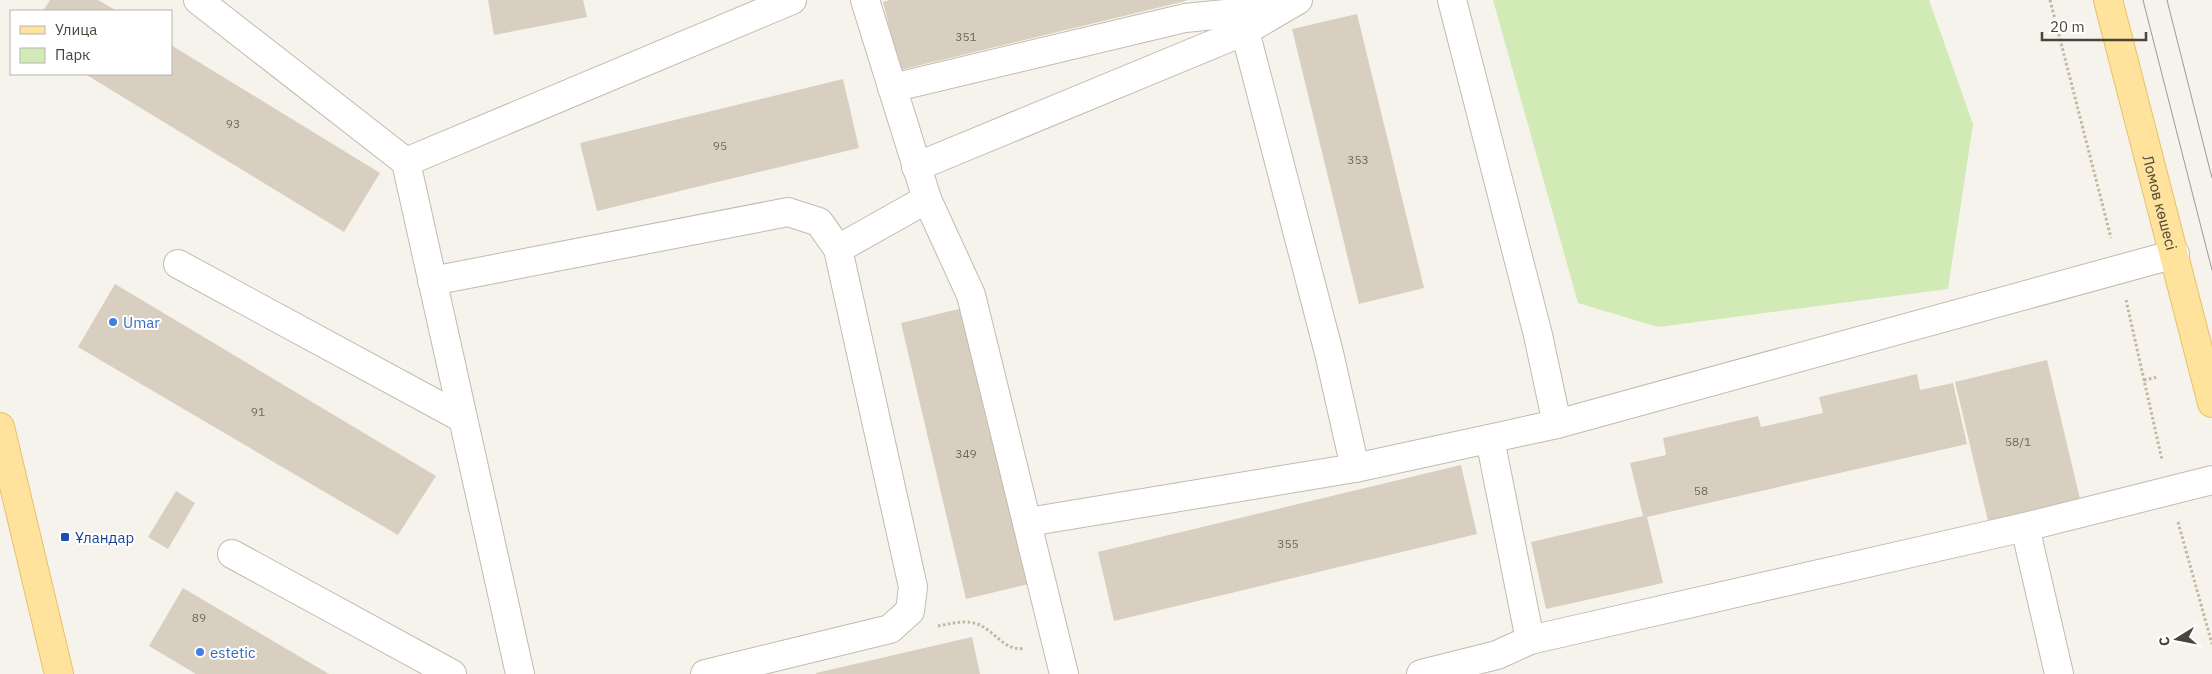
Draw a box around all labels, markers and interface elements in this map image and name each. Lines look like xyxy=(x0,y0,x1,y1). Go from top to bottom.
legend xyxy=(10,10,172,75)
scale bar xyxy=(2042,10,2146,42)
text: 20 m xyxy=(2050,17,2085,36)
text: Улица xyxy=(55,20,97,39)
house number: 351 xyxy=(955,29,977,44)
text: Парк xyxy=(55,45,90,64)
house number: 93 xyxy=(226,116,240,131)
house number: 95 xyxy=(713,138,727,153)
house number: 353 xyxy=(1347,152,1369,167)
street label: Ломов көшесі xyxy=(2139,153,2182,252)
place label: Umar xyxy=(123,313,160,332)
marker: Umar xyxy=(107,316,119,328)
house number: 91 xyxy=(251,404,265,419)
house number: 58/1 xyxy=(2005,434,2031,449)
house number: 349 xyxy=(955,446,977,461)
house number: 58 xyxy=(1694,483,1708,498)
place label: Ұландар xyxy=(75,528,134,547)
marker: Ұландар xyxy=(59,531,71,543)
house number: 355 xyxy=(1277,536,1299,551)
house number: 89 xyxy=(192,610,206,625)
north arrow xyxy=(2152,614,2202,664)
text: С xyxy=(2155,635,2174,647)
place label: estetic xyxy=(210,643,256,662)
marker: estetic xyxy=(194,646,206,658)

